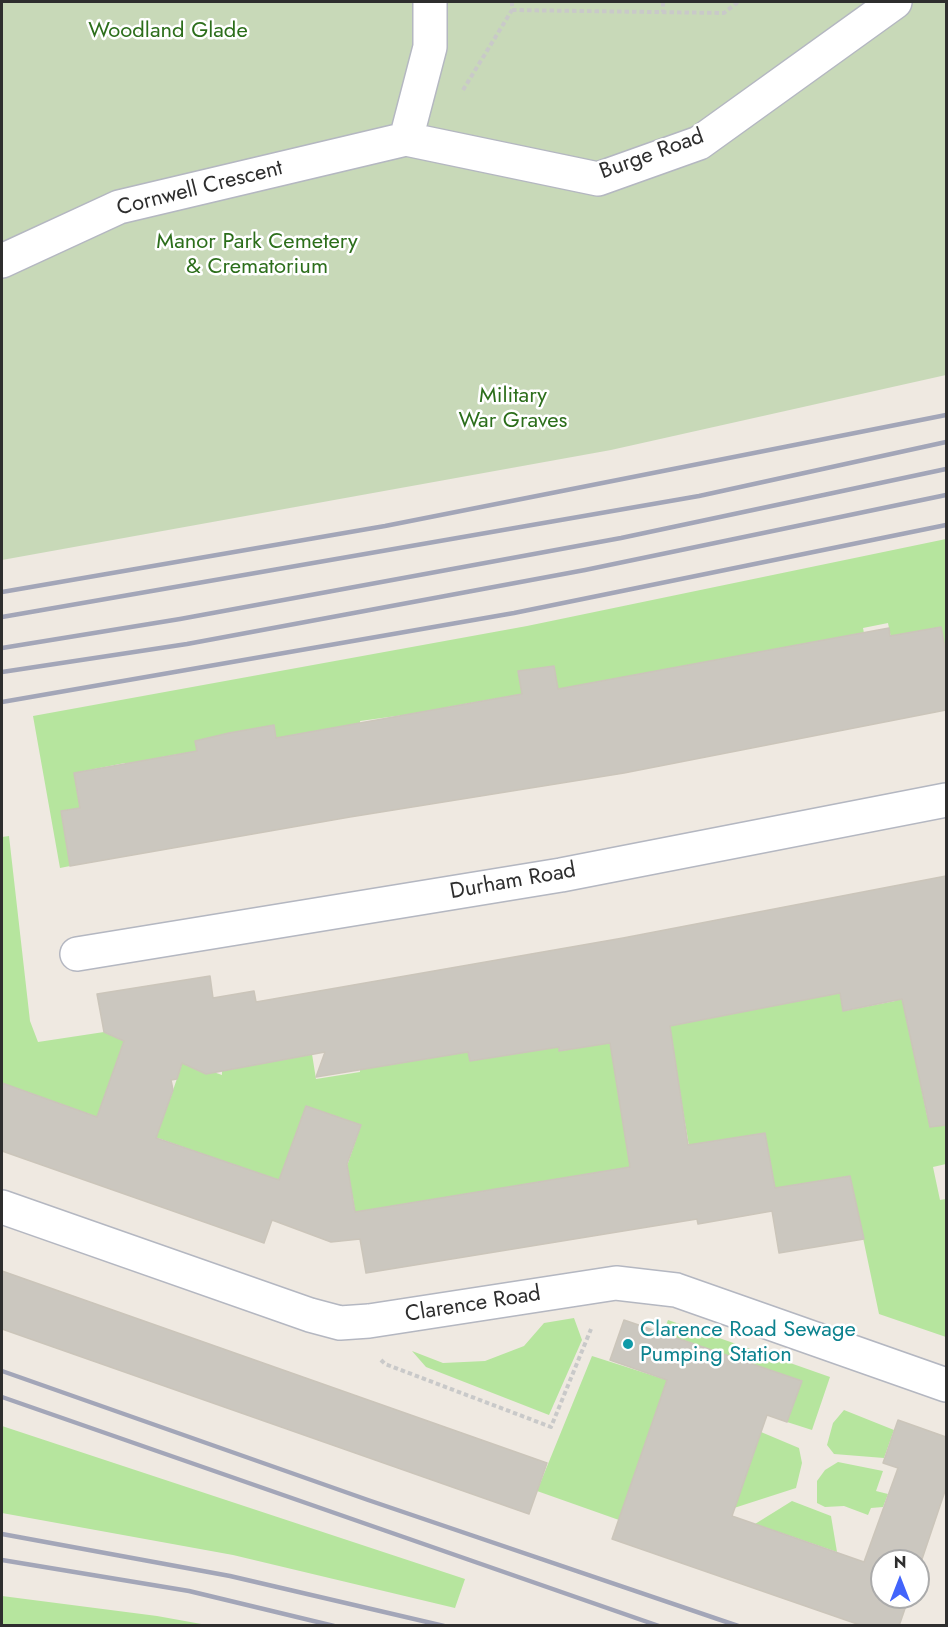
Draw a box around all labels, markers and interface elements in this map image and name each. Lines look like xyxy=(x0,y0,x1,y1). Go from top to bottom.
park label: Woodland Glade xyxy=(88,19,248,45)
street label: Burge Road xyxy=(596,124,708,186)
street label: Cornwell Crescent xyxy=(114,156,286,222)
park label: Manor Park Cemetery & Crematorium xyxy=(156,230,358,282)
park label: Military War Graves xyxy=(459,384,567,436)
street label: Durham Road xyxy=(448,858,578,906)
street label: Clarence Road xyxy=(403,1281,543,1329)
place label: Clarence Road Sewage Pumping Station xyxy=(640,1318,856,1370)
marker: Clarence Road Sewage Pumping Station xyxy=(621,1337,635,1351)
north arrow xyxy=(870,1549,930,1609)
text: N xyxy=(894,1551,906,1574)

